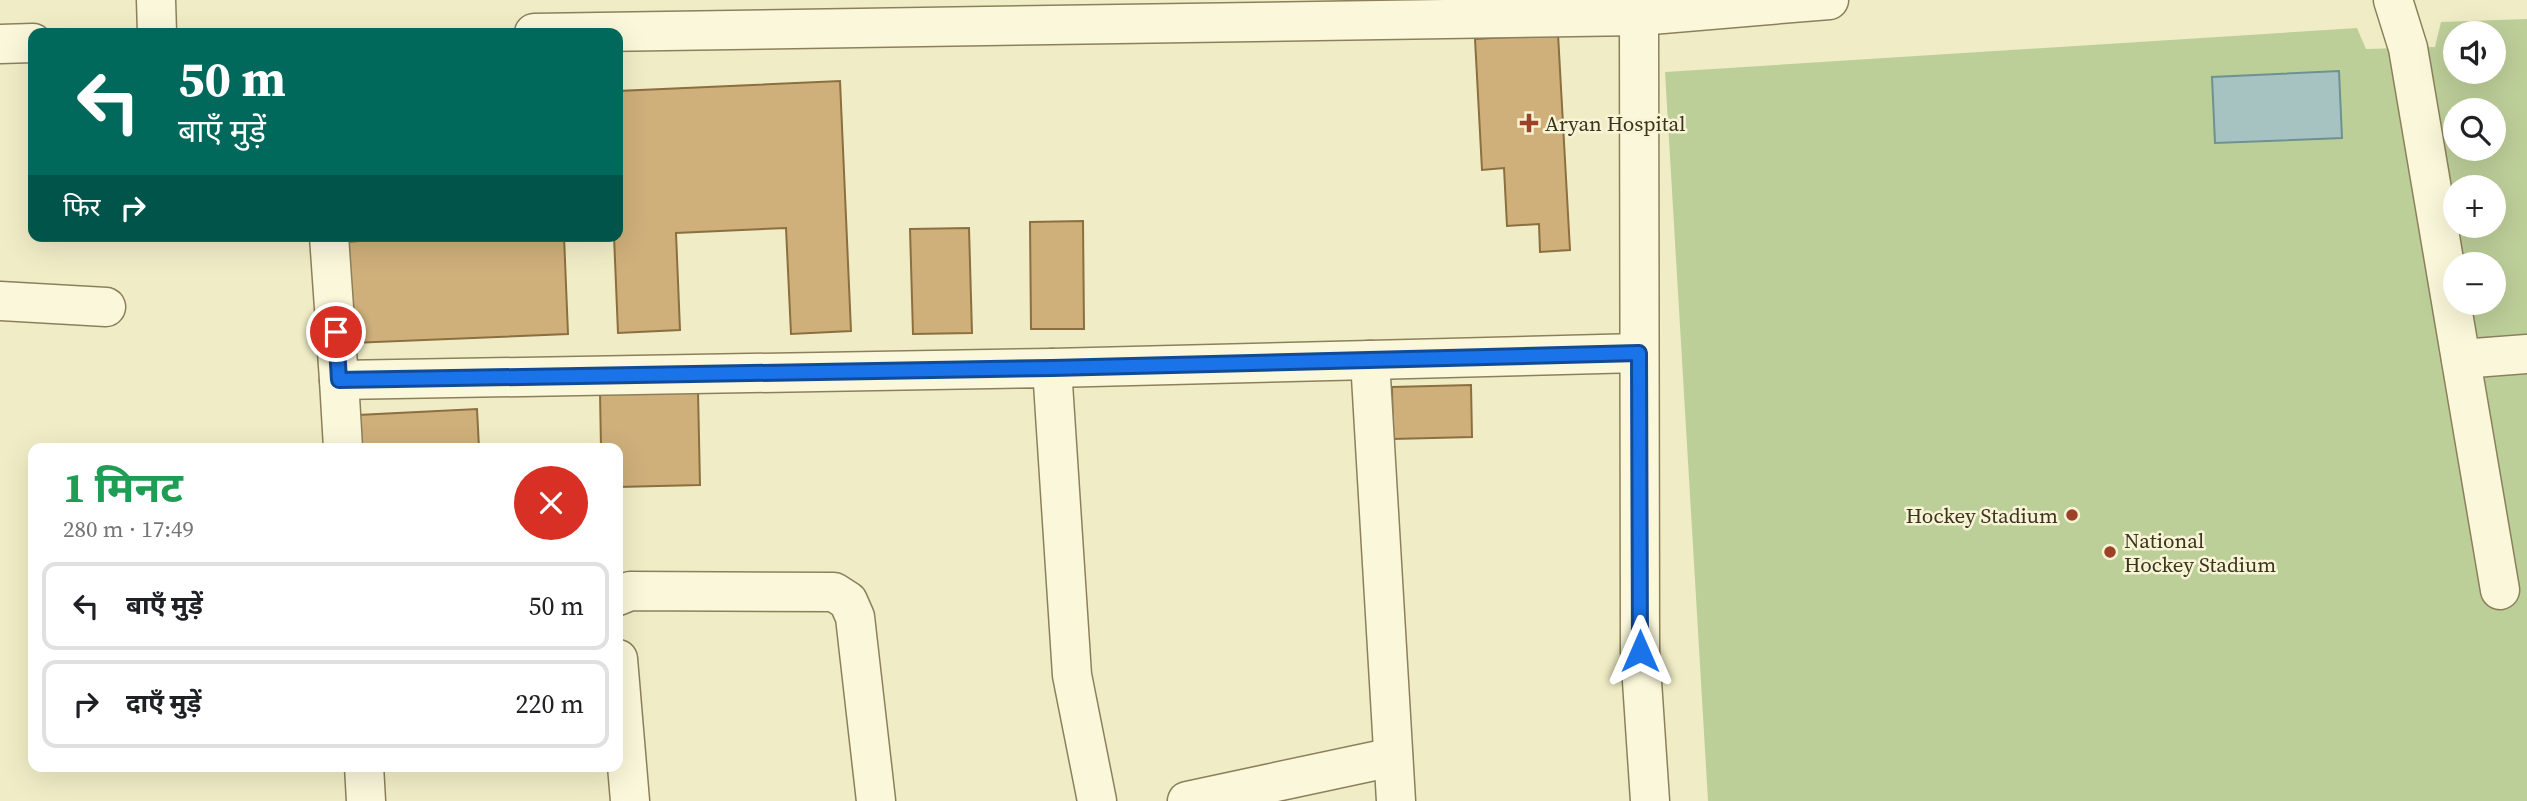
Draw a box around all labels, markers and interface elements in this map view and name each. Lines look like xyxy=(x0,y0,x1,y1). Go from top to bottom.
map controls xyxy=(2443,21,2506,315)
button: sound xyxy=(2443,21,2506,84)
text: 50 m xyxy=(178,45,286,112)
icon: left xyxy=(63,56,154,147)
button: search xyxy=(2443,98,2506,161)
text: बाएँ मुड़ें xyxy=(178,109,266,153)
place label: Aryan Hospital xyxy=(1545,109,1686,138)
marker: Aryan Hospital xyxy=(1519,113,1539,133)
button: + xyxy=(2443,175,2506,238)
text: फिर xyxy=(63,189,100,225)
icon: right xyxy=(114,189,152,227)
button: − xyxy=(2443,252,2506,315)
pin xyxy=(306,302,366,362)
icon: arrive xyxy=(317,313,355,351)
text: 1 मिनट xyxy=(63,458,183,516)
button: close xyxy=(514,466,588,540)
place label: Hockey Stadium xyxy=(1906,501,2058,530)
marker: Hockey Stadium xyxy=(2064,507,2080,523)
text: 280 m · 17:49 xyxy=(63,513,194,545)
place label: National Hockey Stadium xyxy=(2124,526,2276,579)
marker: National Hockey Stadium xyxy=(2102,544,2118,560)
icon: left xyxy=(67,587,105,625)
text: बाएँ मुड़ें xyxy=(126,587,203,623)
text: 50 m xyxy=(529,588,584,624)
position arrow xyxy=(1603,614,1677,688)
icon: right xyxy=(67,685,105,723)
text: दाएँ मुड़ें xyxy=(126,685,201,721)
text: 220 m xyxy=(516,686,584,722)

